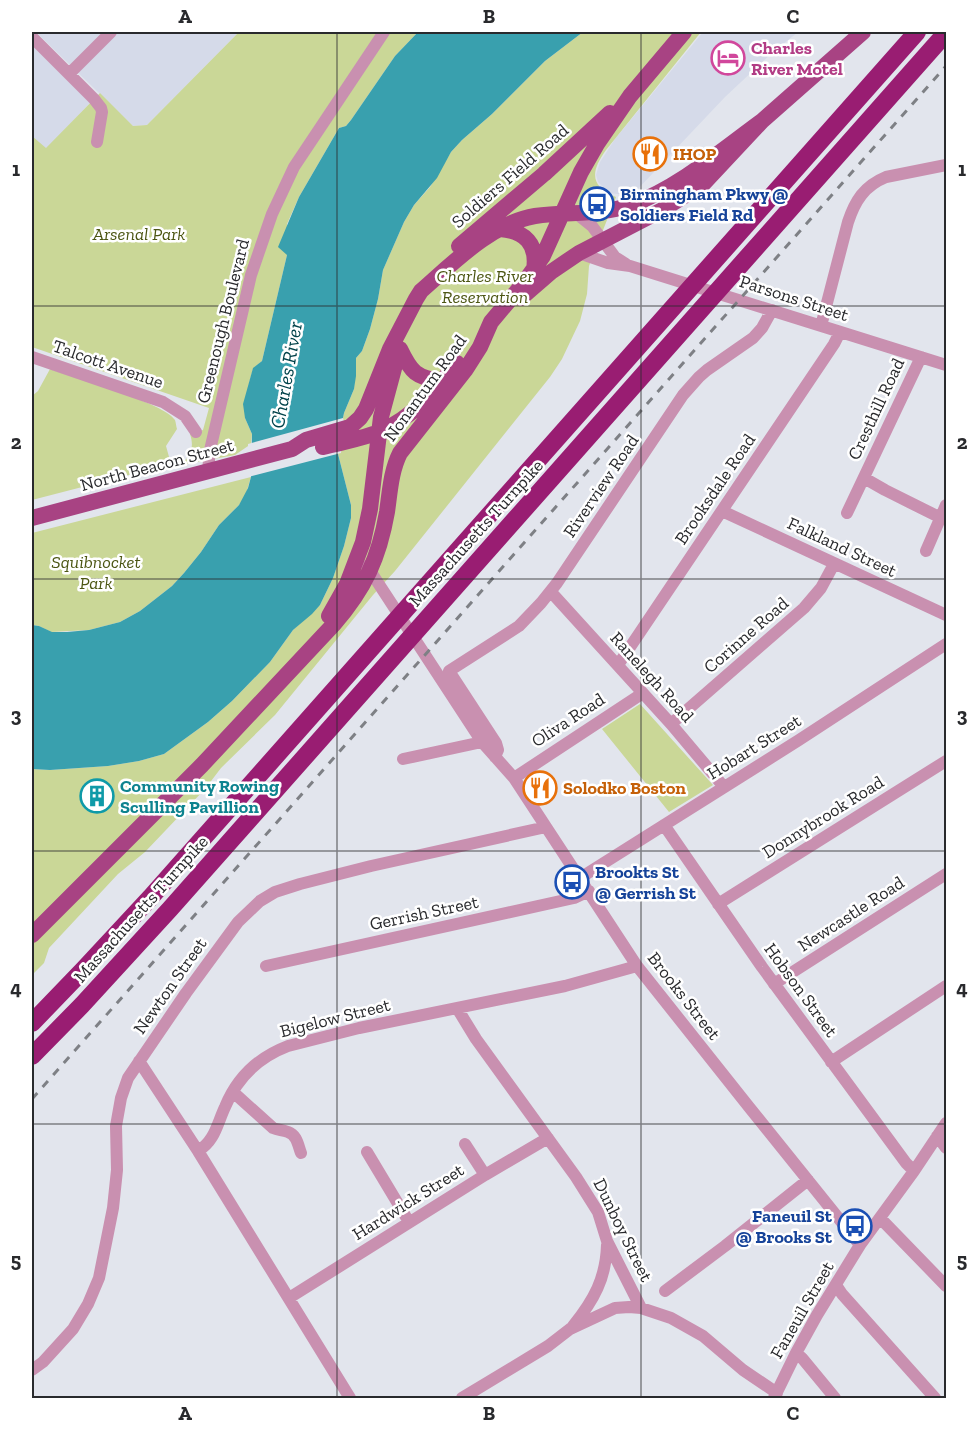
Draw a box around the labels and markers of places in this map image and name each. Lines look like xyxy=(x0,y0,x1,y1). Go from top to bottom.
place label: Charles River Motel xyxy=(751,37,843,80)
hotel icon: Charles River Motel xyxy=(710,40,746,76)
restaurant icon: IHOP xyxy=(632,136,668,172)
place label: IHOP xyxy=(673,143,716,165)
place label: Birmingham Pkwy @ Soldiers Field Rd xyxy=(620,183,788,226)
bus stop icon: Birmingham Pkwy @ Soldiers Field Rd xyxy=(579,186,615,222)
restaurant icon: Solodko Boston xyxy=(522,770,558,806)
place label: Community Rowing Sculling Pavillion xyxy=(120,775,279,818)
place label: Solodko Boston xyxy=(563,777,686,799)
building icon: Community Rowing Sculling Pavillion xyxy=(79,778,115,814)
place label: Brookts St @ Gerrish St xyxy=(595,861,697,904)
bus stop icon: Brookts St @ Gerrish St xyxy=(554,864,590,900)
place label: Faneuil St @ Brooks St xyxy=(736,1205,833,1248)
bus stop icon: Faneuil St @ Brooks St xyxy=(837,1208,873,1244)

